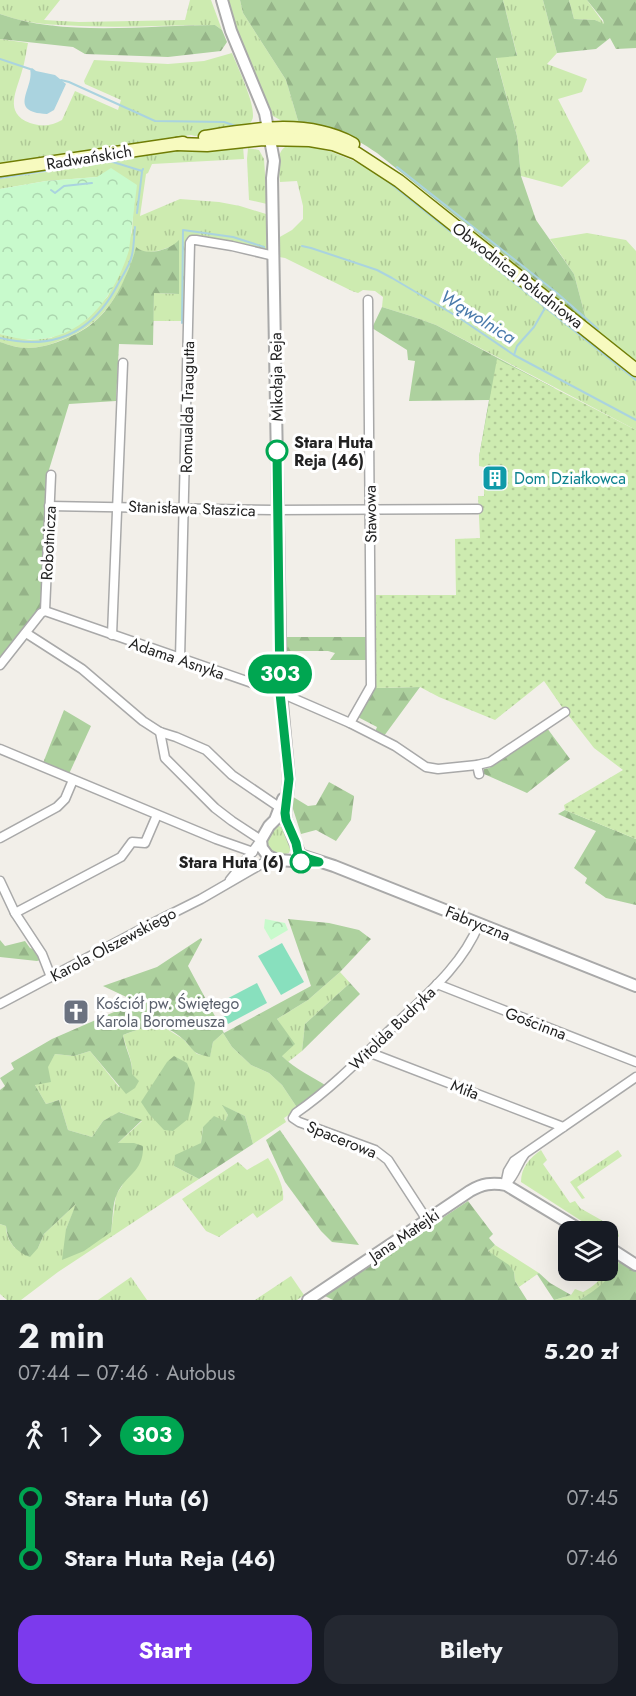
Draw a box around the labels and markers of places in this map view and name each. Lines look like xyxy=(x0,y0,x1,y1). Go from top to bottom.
place label: Stara Huta Reja (46) xyxy=(294,431,373,472)
marker: Stara Huta Reja (46) xyxy=(266,440,288,462)
building icon: Dom Działkowca xyxy=(480,463,510,493)
place label: Dom Działkowca xyxy=(514,467,626,490)
place label: Stara Huta (6) xyxy=(178,851,284,874)
marker: Stara Huta (6) xyxy=(290,851,312,873)
place label: Kościół pw. Świętego Karola Boromeusza xyxy=(96,992,239,1033)
church icon: Kościół pw. Świętego Karola Boromeusza xyxy=(61,997,91,1027)

